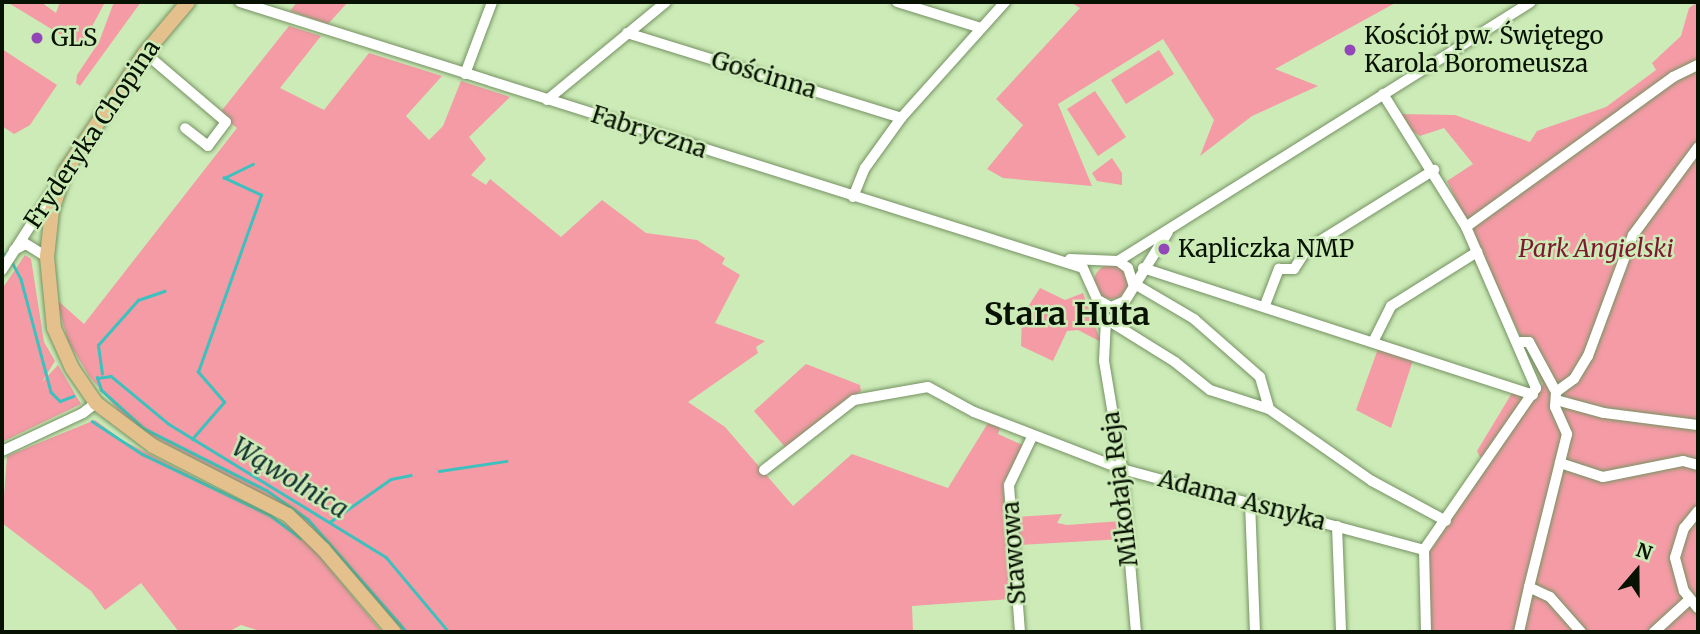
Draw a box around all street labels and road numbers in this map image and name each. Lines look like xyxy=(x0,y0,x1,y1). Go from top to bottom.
street label: Fryderyka Chopina xyxy=(18,34,166,234)
street label: Gościnna xyxy=(708,45,820,105)
street label: Fabryczna xyxy=(588,100,710,164)
street label: Mikołaja Reja xyxy=(1096,410,1144,568)
street label: Adama Asnyka xyxy=(1155,464,1329,536)
street label: Stawowa xyxy=(996,500,1032,606)

